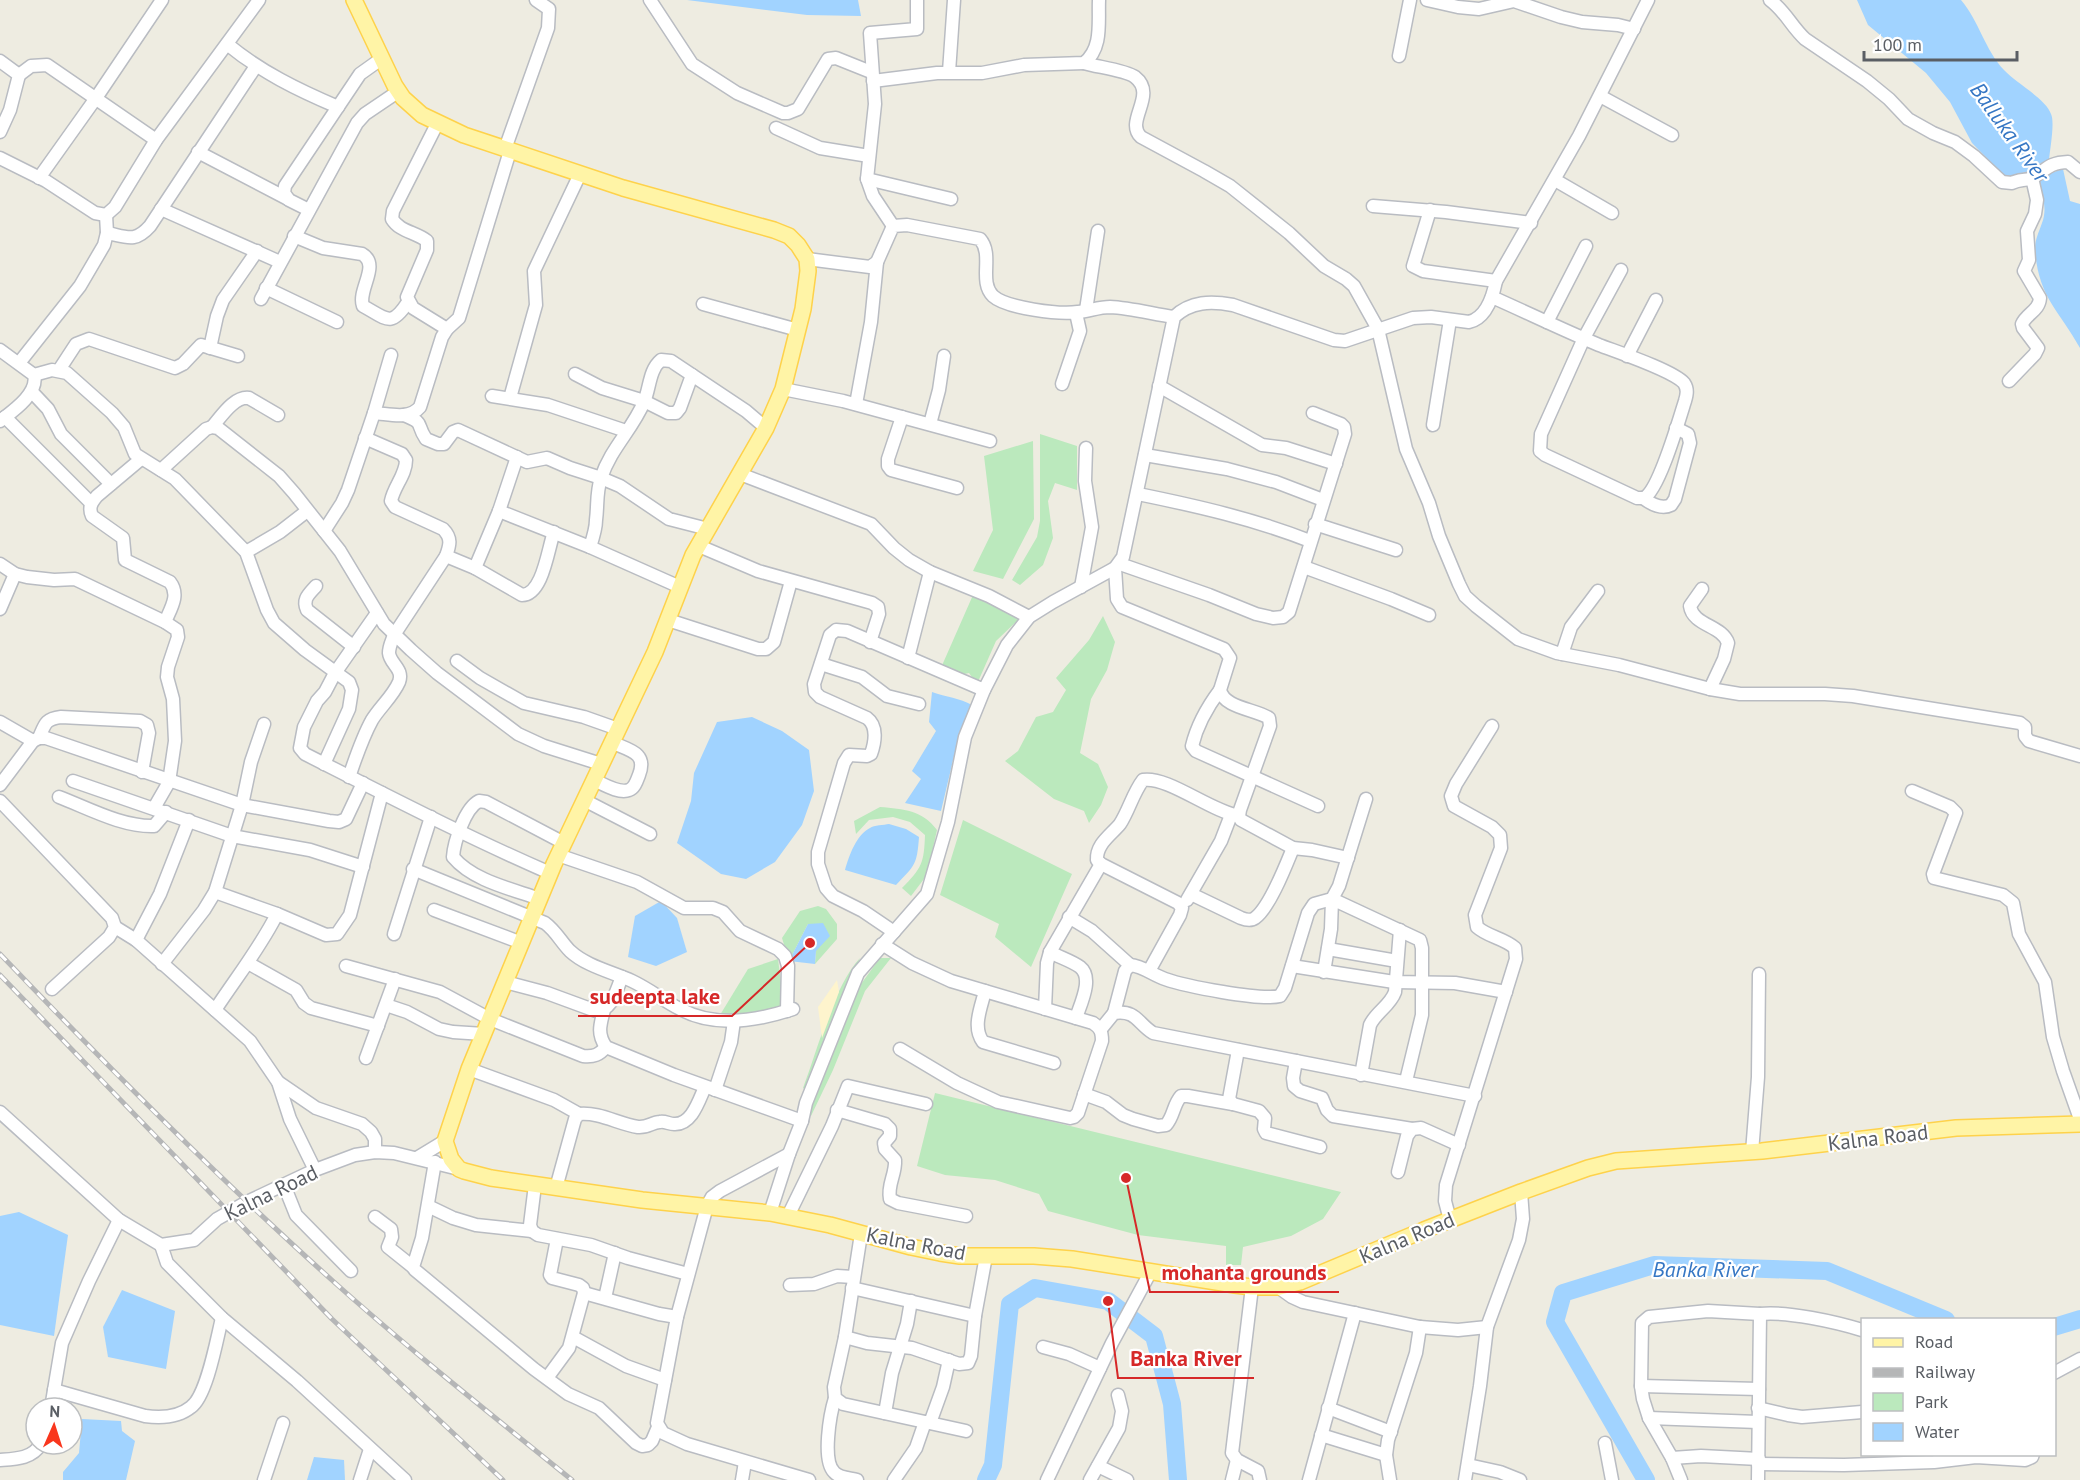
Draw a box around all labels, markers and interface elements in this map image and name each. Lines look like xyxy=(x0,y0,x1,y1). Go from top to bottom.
scale bar xyxy=(1864,24,2017,62)
text: 100 m xyxy=(1873,33,1922,56)
water label: Balluka River xyxy=(1964,77,2057,189)
callout: sudeepta lake xyxy=(578,976,732,1016)
text: sudeepta lake xyxy=(590,982,720,1010)
street label: Kalna Road xyxy=(1826,1118,1930,1157)
street label: Kalna Road xyxy=(220,1158,322,1227)
street label: Kalna Road xyxy=(1355,1205,1458,1270)
street label: Kalna Road xyxy=(864,1221,968,1266)
callout: mohanta grounds xyxy=(1150,1252,1339,1292)
water label: Banka River xyxy=(1652,1255,1759,1283)
text: mohanta grounds xyxy=(1162,1258,1326,1286)
legend xyxy=(1861,1318,2056,1456)
text: Road xyxy=(1915,1330,1953,1353)
callout: Banka River xyxy=(1118,1338,1254,1378)
text: Banka River xyxy=(1130,1344,1242,1372)
text: Railway xyxy=(1915,1360,1976,1383)
text: Park xyxy=(1915,1390,1948,1413)
north arrow xyxy=(24,1396,84,1456)
text: N xyxy=(49,1401,61,1421)
text: Water xyxy=(1915,1420,1959,1443)

